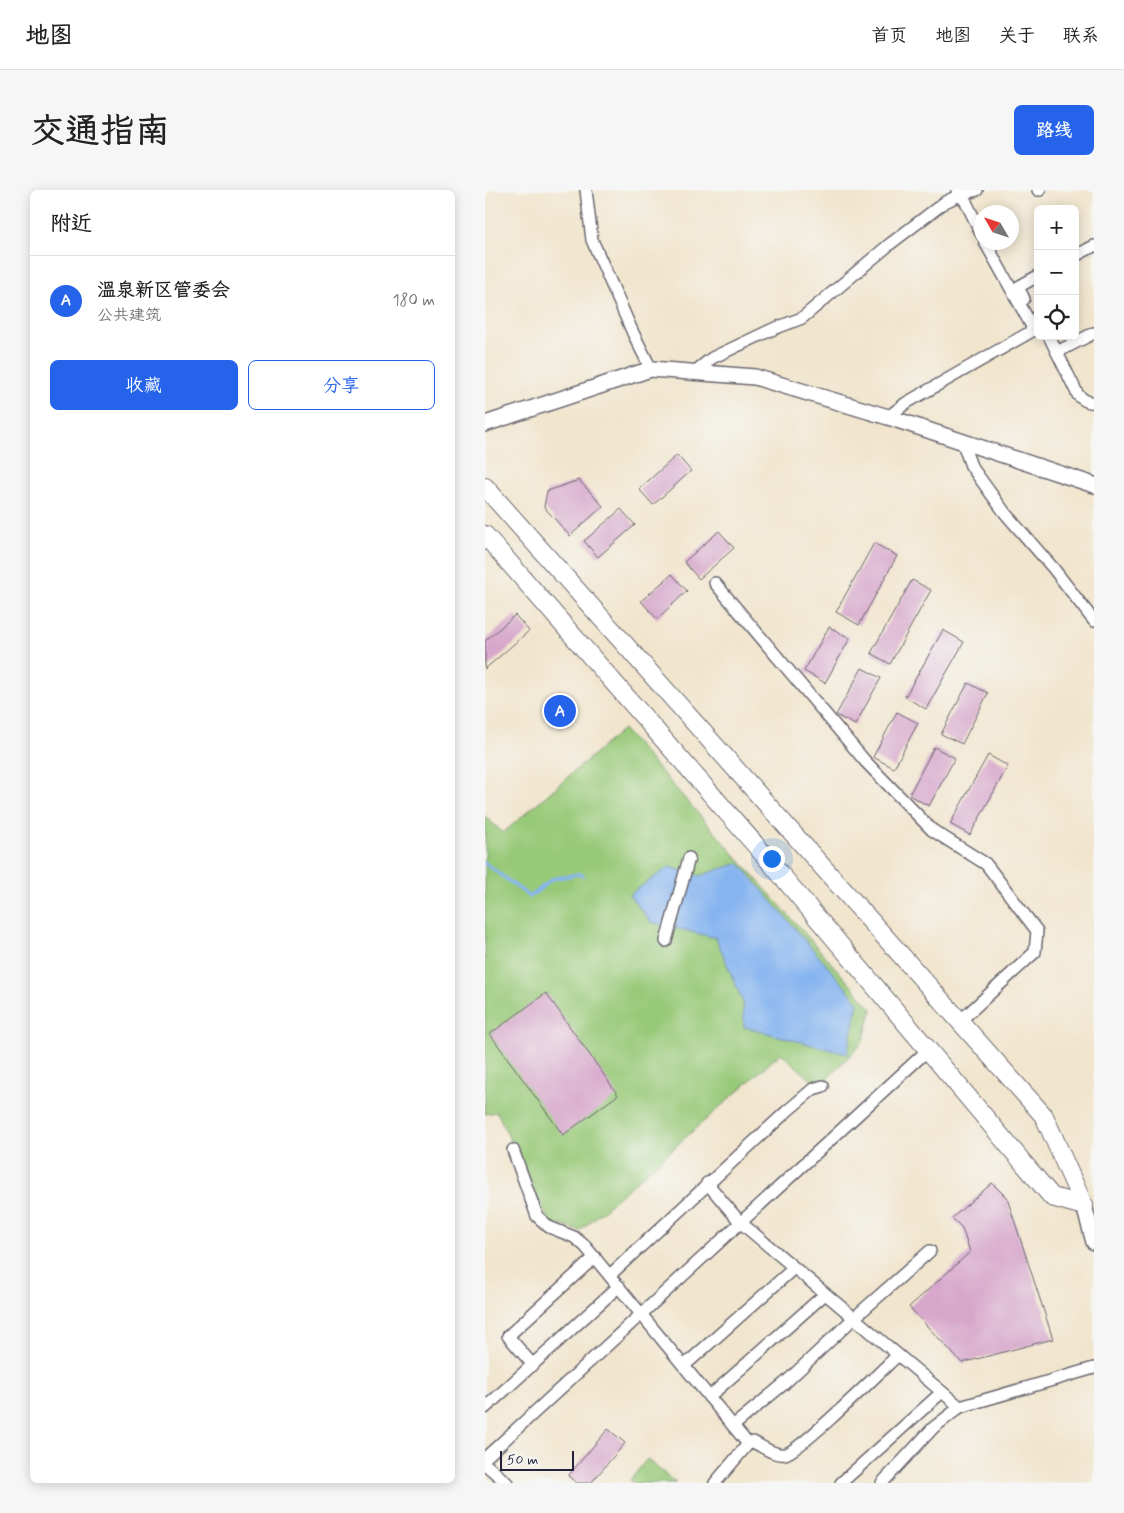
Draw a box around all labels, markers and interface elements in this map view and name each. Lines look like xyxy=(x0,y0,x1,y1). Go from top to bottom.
text: 地图 xyxy=(25,21,73,52)
text: 首页 xyxy=(871,24,907,48)
text: 地图 xyxy=(935,24,971,48)
text: 关于 xyxy=(999,24,1035,48)
text: 联系 xyxy=(1063,24,1099,48)
button: 路线 xyxy=(1014,105,1094,155)
text: 交通指南 xyxy=(30,109,170,155)
north arrow xyxy=(974,205,1019,250)
map controls xyxy=(1034,205,1079,340)
button: + xyxy=(1034,205,1079,250)
text: 附近 xyxy=(50,210,92,238)
button: − xyxy=(1034,250,1079,295)
text: 温泉新区管委会 xyxy=(97,278,230,303)
text: A xyxy=(61,290,71,311)
text: 180 m xyxy=(392,290,435,311)
button: locate xyxy=(1034,295,1079,340)
text: 公共建筑 xyxy=(97,305,161,326)
button: 收藏 xyxy=(50,360,238,410)
button: 分享 xyxy=(248,360,435,410)
pin: A xyxy=(544,692,576,730)
your location xyxy=(759,846,785,872)
scale bar xyxy=(500,1448,574,1471)
text: 50 m xyxy=(507,1451,538,1469)

